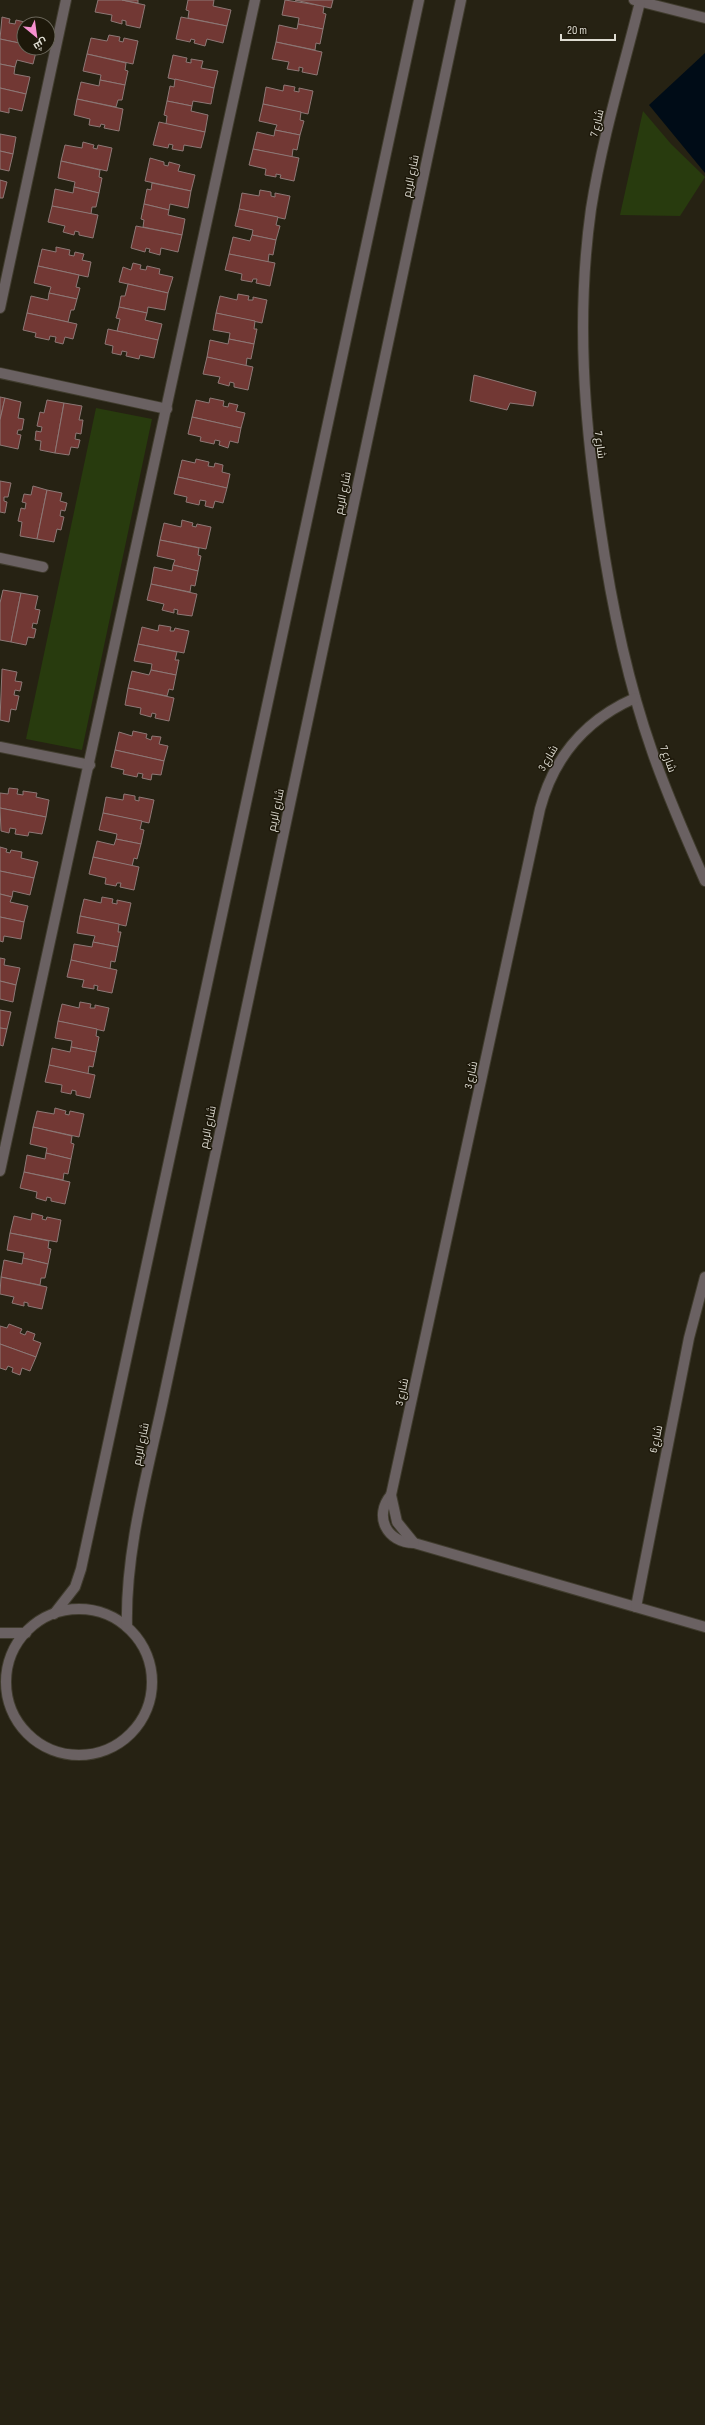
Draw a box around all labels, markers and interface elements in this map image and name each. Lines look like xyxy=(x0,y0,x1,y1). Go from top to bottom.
north arrow xyxy=(16,16,56,56)
scale bar xyxy=(561,16,615,42)
text: 20 m xyxy=(567,23,587,38)
text: ش xyxy=(31,35,50,53)
street label: شارع 7 xyxy=(587,108,608,138)
street label: شارع الريم xyxy=(400,153,423,199)
street label: شارع 7 xyxy=(591,431,608,460)
street label: شارع الريم xyxy=(332,470,355,516)
street label: شارع 3 xyxy=(535,743,562,774)
street label: شارع 7 xyxy=(656,744,679,774)
street label: شارع الريم xyxy=(265,787,288,833)
street label: شارع 3 xyxy=(462,1060,481,1090)
street label: شارع الريم xyxy=(197,1104,220,1150)
street label: شارع 3 xyxy=(393,1377,412,1407)
street label: شارع الريم xyxy=(130,1421,153,1467)
street label: شارع 6 xyxy=(647,1424,666,1454)

